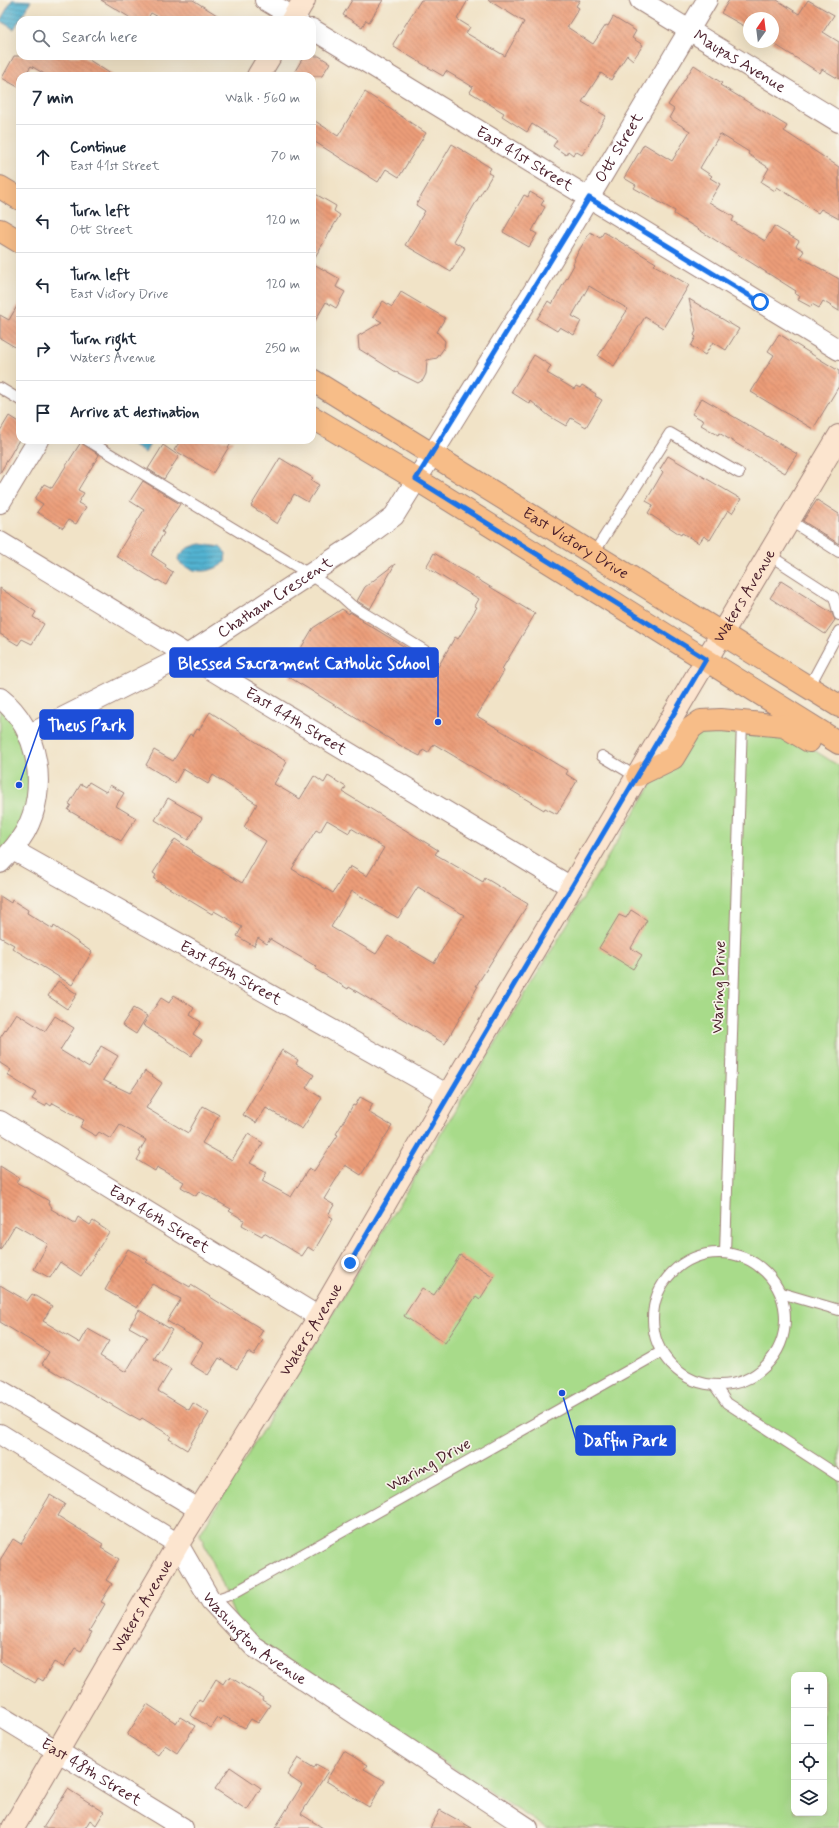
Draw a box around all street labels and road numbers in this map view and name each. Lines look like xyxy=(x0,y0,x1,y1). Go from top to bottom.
street label: Maupas Avenue xyxy=(690,25,790,98)
street label: Ott Street xyxy=(590,109,648,186)
street label: East 41st Street xyxy=(472,121,578,196)
street label: East Victory Drive xyxy=(519,502,633,584)
street label: Waters Avenue xyxy=(708,544,781,647)
street label: Chatham Crescent xyxy=(213,552,337,643)
street label: East 44th Street xyxy=(241,682,351,760)
street label: East 45th Street xyxy=(176,936,286,1010)
street label: Waring Drive xyxy=(707,940,731,1034)
street label: East 46th Street xyxy=(105,1180,214,1258)
street label: Waters Avenue xyxy=(274,1278,348,1380)
street label: Waring Drive xyxy=(383,1433,475,1497)
street label: Waters Avenue xyxy=(106,1554,178,1657)
street label: Washington Avenue xyxy=(198,1588,311,1690)
street label: East 48th Street xyxy=(37,1733,146,1811)

